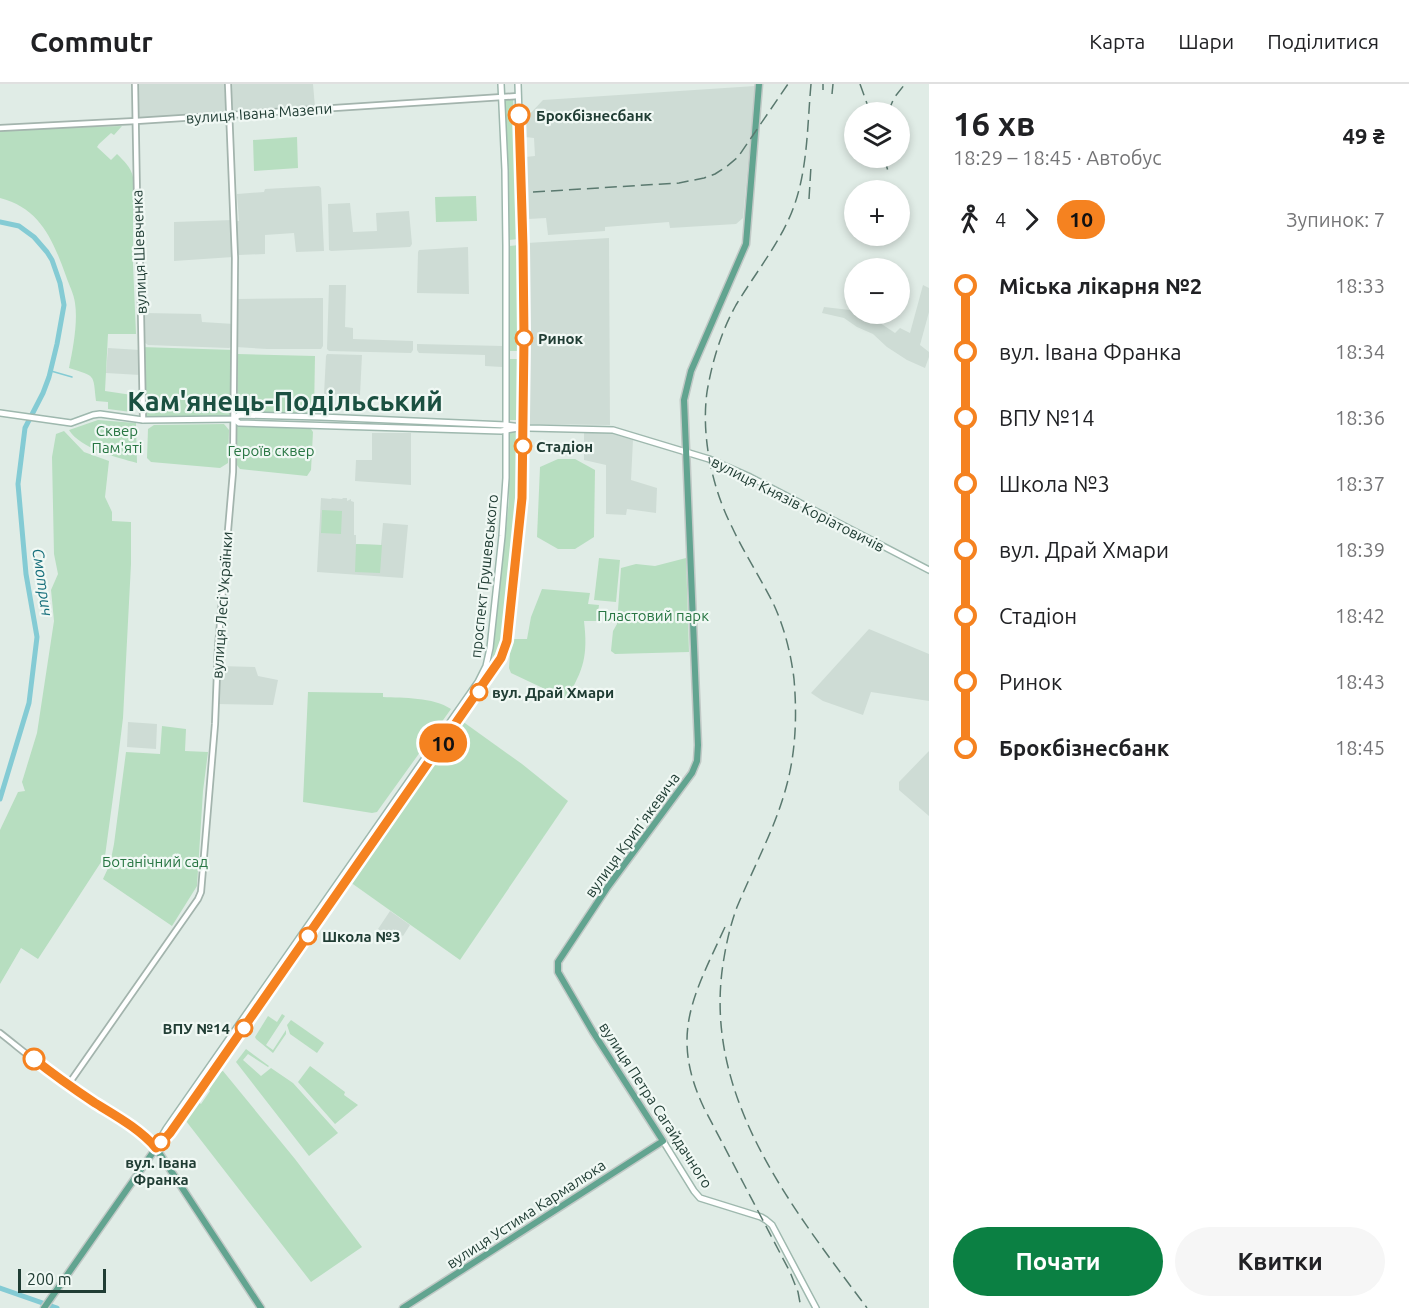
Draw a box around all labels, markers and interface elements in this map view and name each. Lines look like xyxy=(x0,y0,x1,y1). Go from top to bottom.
text: Commutr xyxy=(30,26,153,57)
text: Карта xyxy=(1089,29,1145,53)
text: Шари xyxy=(1178,29,1234,53)
text: Поділитися xyxy=(1267,29,1379,53)
street label: вулиця Івана Мазепи xyxy=(185,99,333,127)
map controls xyxy=(844,102,910,324)
button: layers xyxy=(844,102,910,168)
marker: Брокбізнесбанк xyxy=(508,104,530,126)
text: 16 хв xyxy=(953,105,1035,142)
place label: Брокбізнесбанк xyxy=(536,107,652,124)
text: 49 ₴ xyxy=(1343,123,1385,148)
text: 18:29 – 18:45 · Автобус xyxy=(953,146,1162,169)
button: + xyxy=(844,180,910,246)
street label: вулиця Шевченка xyxy=(128,189,150,315)
icon: walk xyxy=(953,203,986,236)
icon: forward xyxy=(1015,203,1048,236)
text: 10 xyxy=(1069,207,1093,231)
text: 4 xyxy=(995,208,1006,231)
text: Зупинок: 7 xyxy=(1286,208,1385,231)
button: − xyxy=(844,258,910,324)
text: Міська лікарня №2 xyxy=(999,273,1202,298)
text: 18:33 xyxy=(1335,274,1385,297)
marker: Ринок xyxy=(515,329,533,347)
place label: Ринок xyxy=(538,330,584,347)
text: вул. Івана Франка xyxy=(999,339,1182,364)
text: 18:34 xyxy=(1335,340,1385,363)
district label: Кам'янець-Подільський xyxy=(127,386,443,416)
text: ВПУ №14 xyxy=(999,405,1095,430)
text: 18:36 xyxy=(1335,406,1385,429)
park label: Сквер Пам'яті xyxy=(92,422,142,456)
marker: Стадіон xyxy=(514,437,532,455)
place label: Стадіон xyxy=(536,438,593,455)
park label: Героїв сквер xyxy=(227,442,315,459)
street label: вулиця Князів Коріатовичів xyxy=(709,453,887,555)
text: Школа №3 xyxy=(999,471,1110,496)
text: 18:37 xyxy=(1335,472,1385,495)
street label: проспект Грушевського xyxy=(467,493,501,659)
street label: вулиця Лесі Українки xyxy=(208,531,236,679)
text: вул. Драй Хмари xyxy=(999,537,1169,562)
text: 18:39 xyxy=(1335,538,1385,561)
water label: Смотрич xyxy=(29,547,57,617)
text: Стадіон xyxy=(999,603,1077,628)
text: 18:42 xyxy=(1335,604,1385,627)
park label: Пластовий парк xyxy=(597,607,709,624)
text: Ринок xyxy=(999,669,1062,694)
text: 18:43 xyxy=(1335,670,1385,693)
marker: вул. Драй Хмари xyxy=(470,683,488,701)
place label: вул. Драй Хмари xyxy=(492,684,614,701)
line badge: 10 xyxy=(416,724,470,762)
text: 10 xyxy=(431,731,455,755)
text: Брокбізнесбанк xyxy=(999,735,1169,760)
text: 18:45 xyxy=(1335,736,1385,759)
street label: вулиця Крипʼякевича xyxy=(581,769,683,901)
park label: Ботанічний сад xyxy=(102,853,208,870)
marker: Школа №3 xyxy=(299,927,317,945)
place label: Школа №3 xyxy=(322,928,400,945)
marker: ВПУ №14 xyxy=(235,1019,253,1037)
street label: вулиця Петра Сагайдачного xyxy=(596,1019,716,1191)
place label: ВПУ №14 xyxy=(163,1020,230,1037)
unlabelled marker xyxy=(23,1048,45,1070)
marker: вул. Івана Франка xyxy=(152,1133,170,1151)
place label: вул. Івана Франка xyxy=(125,1154,197,1188)
street label: вулиця Устима Кармалюка xyxy=(443,1156,609,1272)
button: Почати xyxy=(953,1227,1163,1296)
button: Квитки xyxy=(1175,1227,1385,1296)
scale bar xyxy=(18,1266,106,1294)
text: 200 m xyxy=(27,1270,72,1288)

